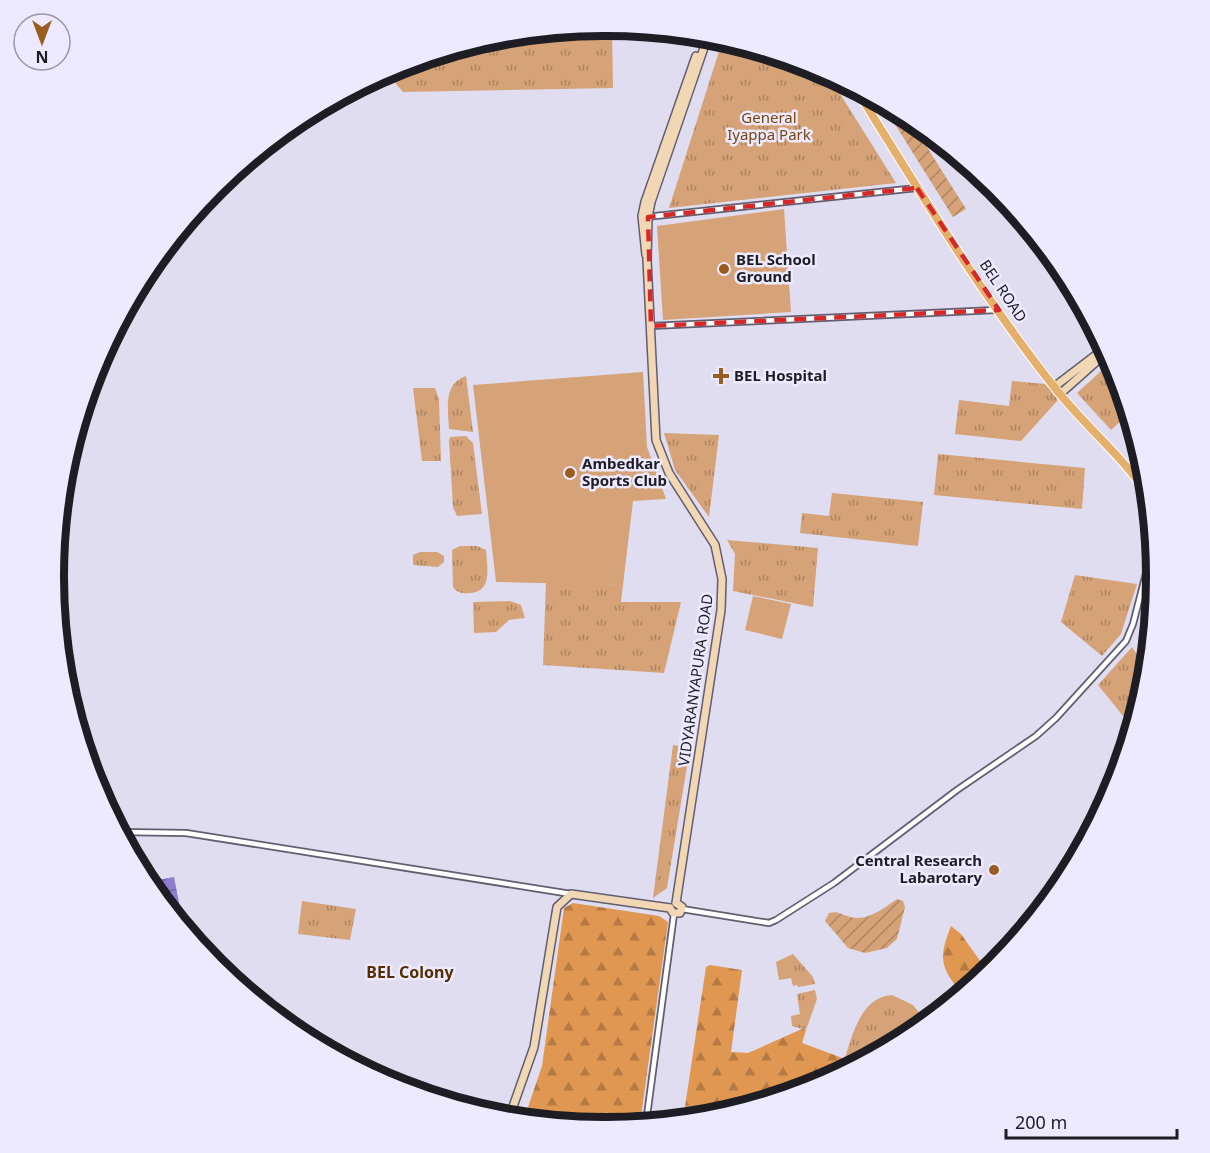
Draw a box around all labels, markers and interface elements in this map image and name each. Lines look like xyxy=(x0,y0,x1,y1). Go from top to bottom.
north arrow xyxy=(12,12,72,72)
text: N xyxy=(35,46,49,68)
park label: General Iyappa Park xyxy=(727,107,811,144)
place label: BEL School Ground xyxy=(736,249,816,286)
street label: BEL ROAD xyxy=(976,255,1032,326)
marker: BEL School Ground xyxy=(717,262,731,276)
place label: BEL Hospital xyxy=(734,365,827,385)
marker: BEL Hospital xyxy=(712,367,730,385)
place label: Ambedkar Sports Club xyxy=(582,453,667,490)
marker: Ambedkar Sports Club xyxy=(563,466,577,480)
street label: VIDYARANYAPURA ROAD xyxy=(673,592,717,767)
place label: Central Research Labarotary xyxy=(855,850,982,887)
marker: Central Research Labarotary xyxy=(987,863,1001,877)
district label: BEL Colony xyxy=(366,961,455,983)
scale bar xyxy=(1006,1102,1177,1140)
text: 200 m xyxy=(1015,1110,1067,1134)

